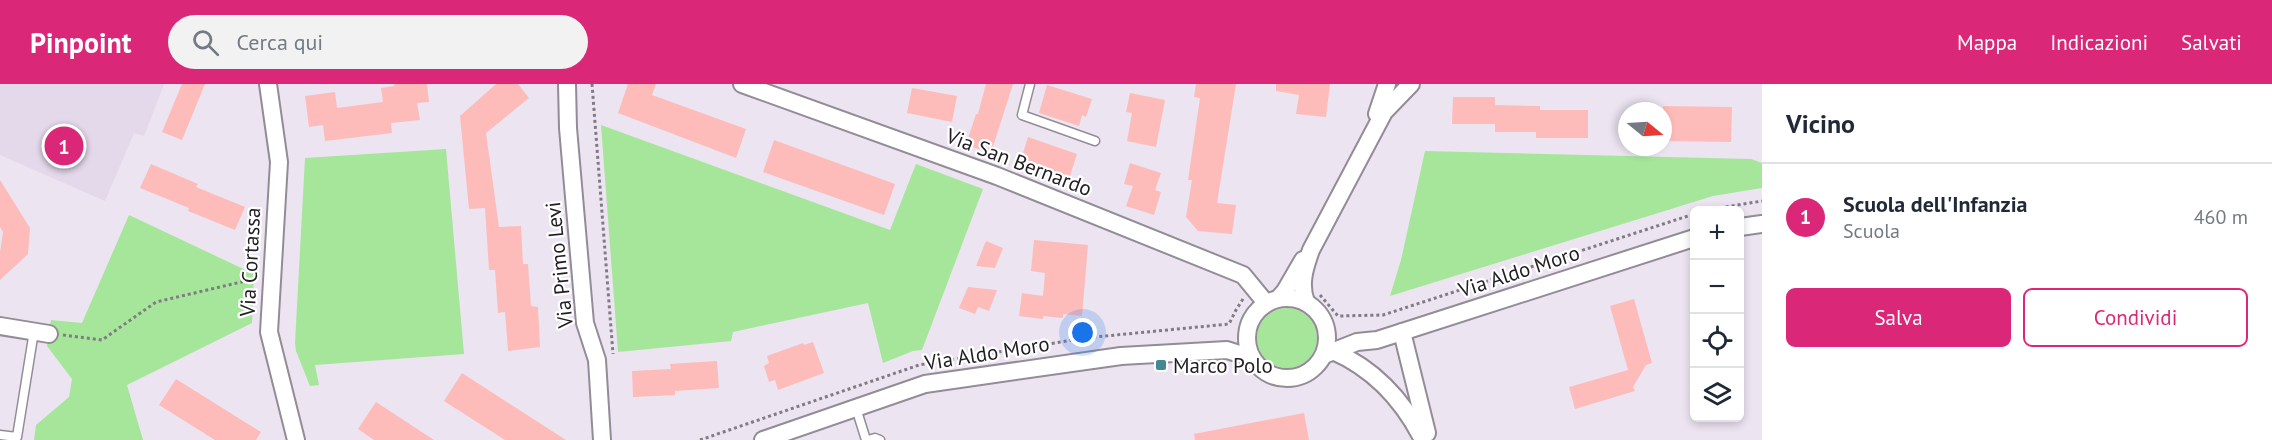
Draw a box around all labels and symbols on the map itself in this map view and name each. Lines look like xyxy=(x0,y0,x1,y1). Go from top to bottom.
north arrow xyxy=(1618,102,1672,156)
street label: Via San Bernardo xyxy=(941,121,1096,202)
pin: 1 xyxy=(44,124,84,168)
street label: Via Primo Levi xyxy=(539,201,579,330)
street label: Via Cortassa xyxy=(234,207,266,318)
street label: Via Aldo Moro xyxy=(1454,239,1583,304)
your location xyxy=(1068,318,1097,347)
street label: Via Aldo Moro xyxy=(922,330,1051,376)
place label: Marco Polo xyxy=(1173,352,1273,379)
marker: Marco Polo xyxy=(1154,358,1168,372)

